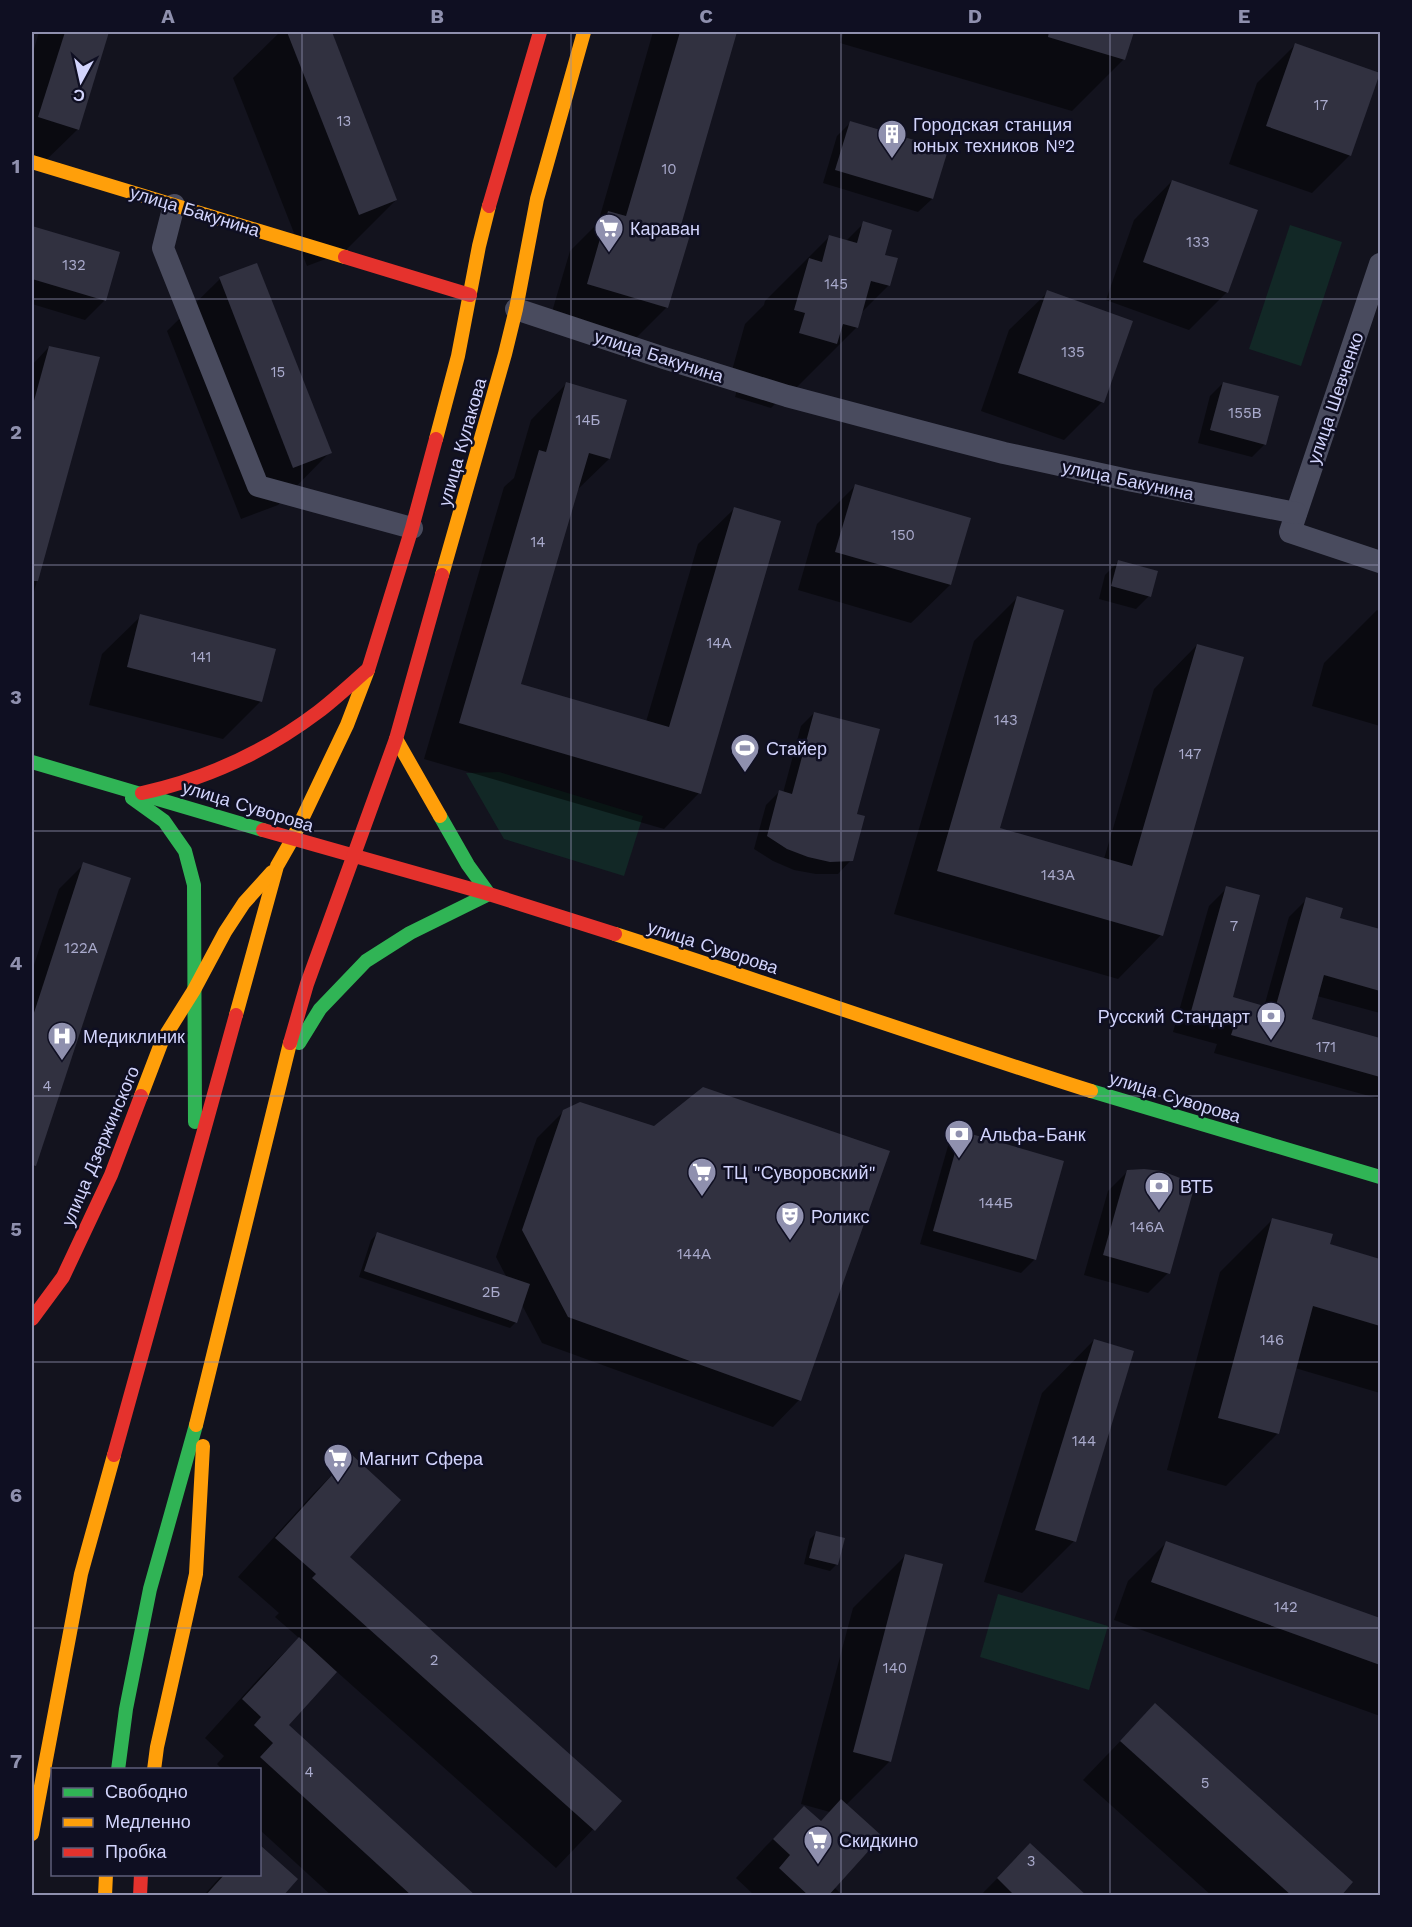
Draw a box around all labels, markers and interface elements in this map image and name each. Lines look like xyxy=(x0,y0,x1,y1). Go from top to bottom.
text: A xyxy=(161,4,175,28)
text: B xyxy=(430,4,444,28)
text: C xyxy=(699,4,713,28)
text: D xyxy=(968,4,982,28)
text: E xyxy=(1238,4,1250,28)
north arrow xyxy=(51,51,111,111)
text: С xyxy=(72,85,86,106)
house number: 17 xyxy=(1314,96,1328,114)
house number: 13 xyxy=(337,112,351,130)
place label: Городская станция юных техников №2 xyxy=(913,114,1075,156)
building icon: Городская станция юных техников №2 xyxy=(876,118,908,160)
text: 1 xyxy=(12,154,20,178)
house number: 10 xyxy=(661,160,677,178)
street label: улица Бакунина xyxy=(128,181,263,241)
supermarket icon: Караван xyxy=(593,212,625,254)
place label: Караван xyxy=(630,218,700,239)
house number: 133 xyxy=(1186,233,1210,251)
house number: 132 xyxy=(62,256,86,274)
house number: 145 xyxy=(824,275,848,293)
street label: улица Бакунина xyxy=(592,325,727,387)
street label: улица Шевченко xyxy=(1303,329,1367,467)
house number: 135 xyxy=(1061,343,1085,361)
house number: 15 xyxy=(271,363,285,381)
street label: улица Кулакова xyxy=(434,374,491,509)
house number: 155В xyxy=(1228,404,1262,422)
house number: 14Б xyxy=(576,411,601,429)
text: 2 xyxy=(10,420,22,444)
street label: улица Бакунина xyxy=(1060,456,1197,504)
house number: 150 xyxy=(891,526,915,544)
house number: 14 xyxy=(530,533,546,551)
house number: 14А xyxy=(706,634,732,652)
house number: 141 xyxy=(191,648,211,666)
text: 3 xyxy=(10,685,22,709)
house number: 143 xyxy=(994,711,1018,729)
sports icon: Стайер xyxy=(729,732,761,774)
place label: Стайер xyxy=(766,738,827,759)
house number: 147 xyxy=(1179,745,1201,763)
street label: улица Суворова xyxy=(180,776,317,836)
house number: 143А xyxy=(1041,866,1075,884)
street label: улица Суворова xyxy=(645,916,782,978)
house number: 7 xyxy=(1230,917,1238,935)
house number: 122А xyxy=(64,939,98,957)
text: 4 xyxy=(10,951,23,975)
bank icon: Русский Стандарт xyxy=(1255,1000,1287,1042)
place label: Русский Стандарт xyxy=(1098,1006,1250,1027)
hospital icon: Медиклиник xyxy=(46,1020,78,1062)
place label: Медиклиник xyxy=(83,1026,185,1047)
house number: 171 xyxy=(1316,1038,1336,1056)
street label: улица Дзержинского xyxy=(57,1063,143,1229)
street label: улица Суворова xyxy=(1107,1067,1244,1127)
house number: 4 xyxy=(42,1077,52,1095)
bank icon: Альфа-Банк xyxy=(943,1118,975,1160)
place label: Альфа-Банк xyxy=(980,1124,1086,1145)
supermarket icon: ТЦ "Суворовский" xyxy=(686,1156,718,1198)
place label: ТЦ "Суворовский" xyxy=(723,1162,876,1183)
bank icon: ВТБ xyxy=(1143,1170,1175,1212)
place label: ВТБ xyxy=(1180,1176,1214,1197)
house number: 144Б xyxy=(979,1194,1013,1212)
theatre icon: Роликс xyxy=(774,1200,806,1242)
place label: Роликс xyxy=(811,1206,869,1227)
text: 5 xyxy=(10,1217,22,1241)
house number: 146А xyxy=(1130,1218,1164,1236)
house number: 144А xyxy=(677,1245,711,1263)
house number: 2Б xyxy=(482,1283,500,1301)
house number: 146 xyxy=(1260,1331,1284,1349)
house number: 144 xyxy=(1072,1432,1096,1450)
supermarket icon: Магнит Сфера xyxy=(322,1442,354,1484)
place label: Магнит Сфера xyxy=(359,1448,484,1469)
text: 6 xyxy=(10,1483,22,1507)
house number: 142 xyxy=(1274,1598,1298,1616)
house number: 2 xyxy=(430,1651,438,1669)
house number: 140 xyxy=(883,1659,907,1677)
text: 7 xyxy=(10,1749,22,1773)
house number: 4 xyxy=(304,1763,314,1781)
legend xyxy=(51,1768,261,1876)
house number: 5 xyxy=(1201,1774,1209,1792)
text: Свободно xyxy=(105,1781,188,1802)
text: Медленно xyxy=(105,1811,191,1832)
supermarket icon: Скидкино xyxy=(802,1824,834,1866)
place label: Скидкино xyxy=(839,1830,918,1851)
text: Пробка xyxy=(105,1841,168,1862)
house number: 3 xyxy=(1027,1852,1035,1870)

